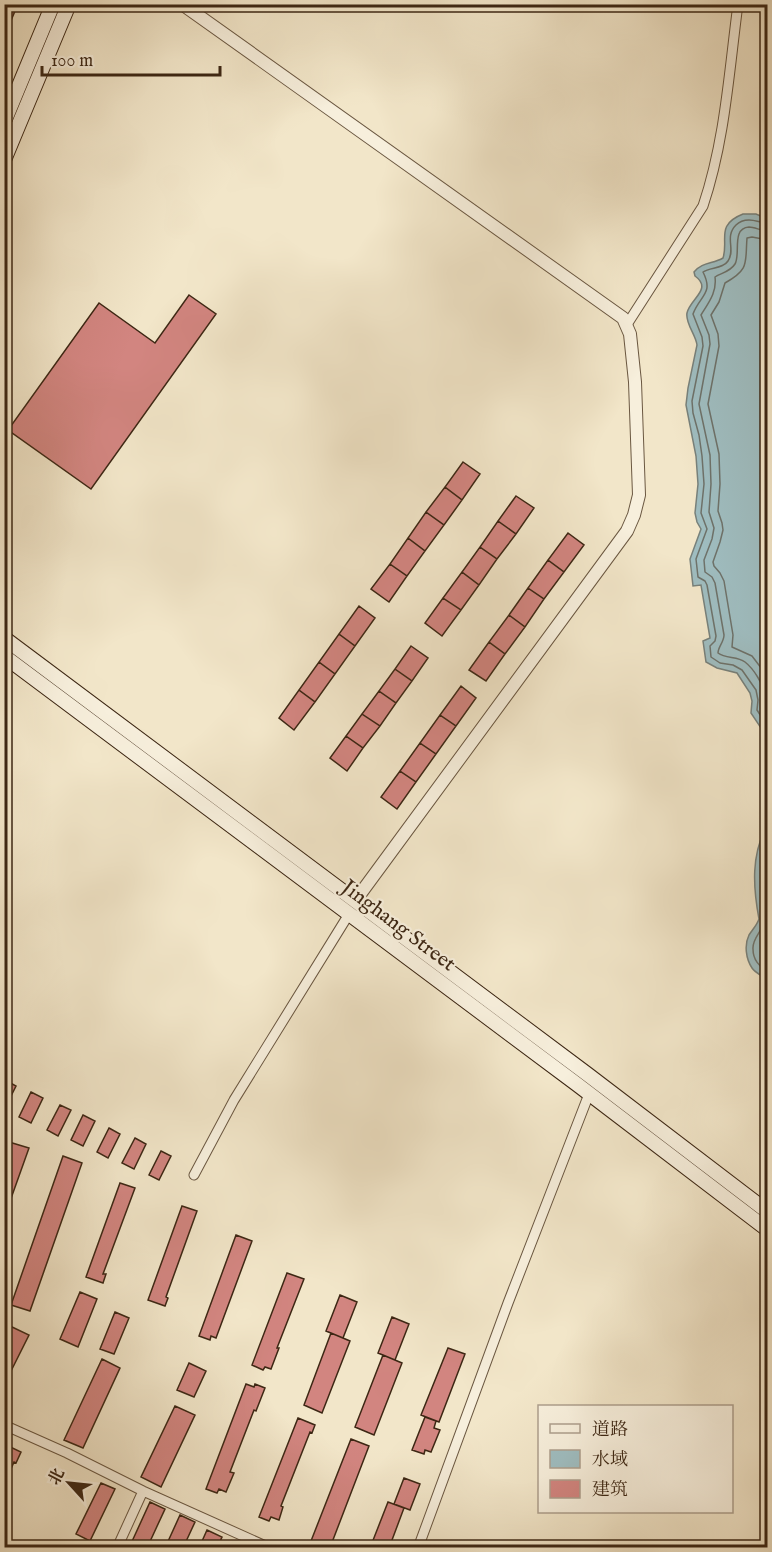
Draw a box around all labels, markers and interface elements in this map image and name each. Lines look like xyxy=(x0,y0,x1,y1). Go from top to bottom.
scale bar xyxy=(42,39,220,77)
text: 100 m xyxy=(51,50,93,73)
street label: Jinghang Street xyxy=(334,873,461,978)
legend xyxy=(538,1405,733,1513)
text: 道路 xyxy=(592,1419,628,1442)
text: 水域 xyxy=(592,1449,628,1472)
north arrow xyxy=(39,1453,99,1513)
text: 北 xyxy=(45,1465,70,1489)
text: 建筑 xyxy=(592,1479,628,1502)

